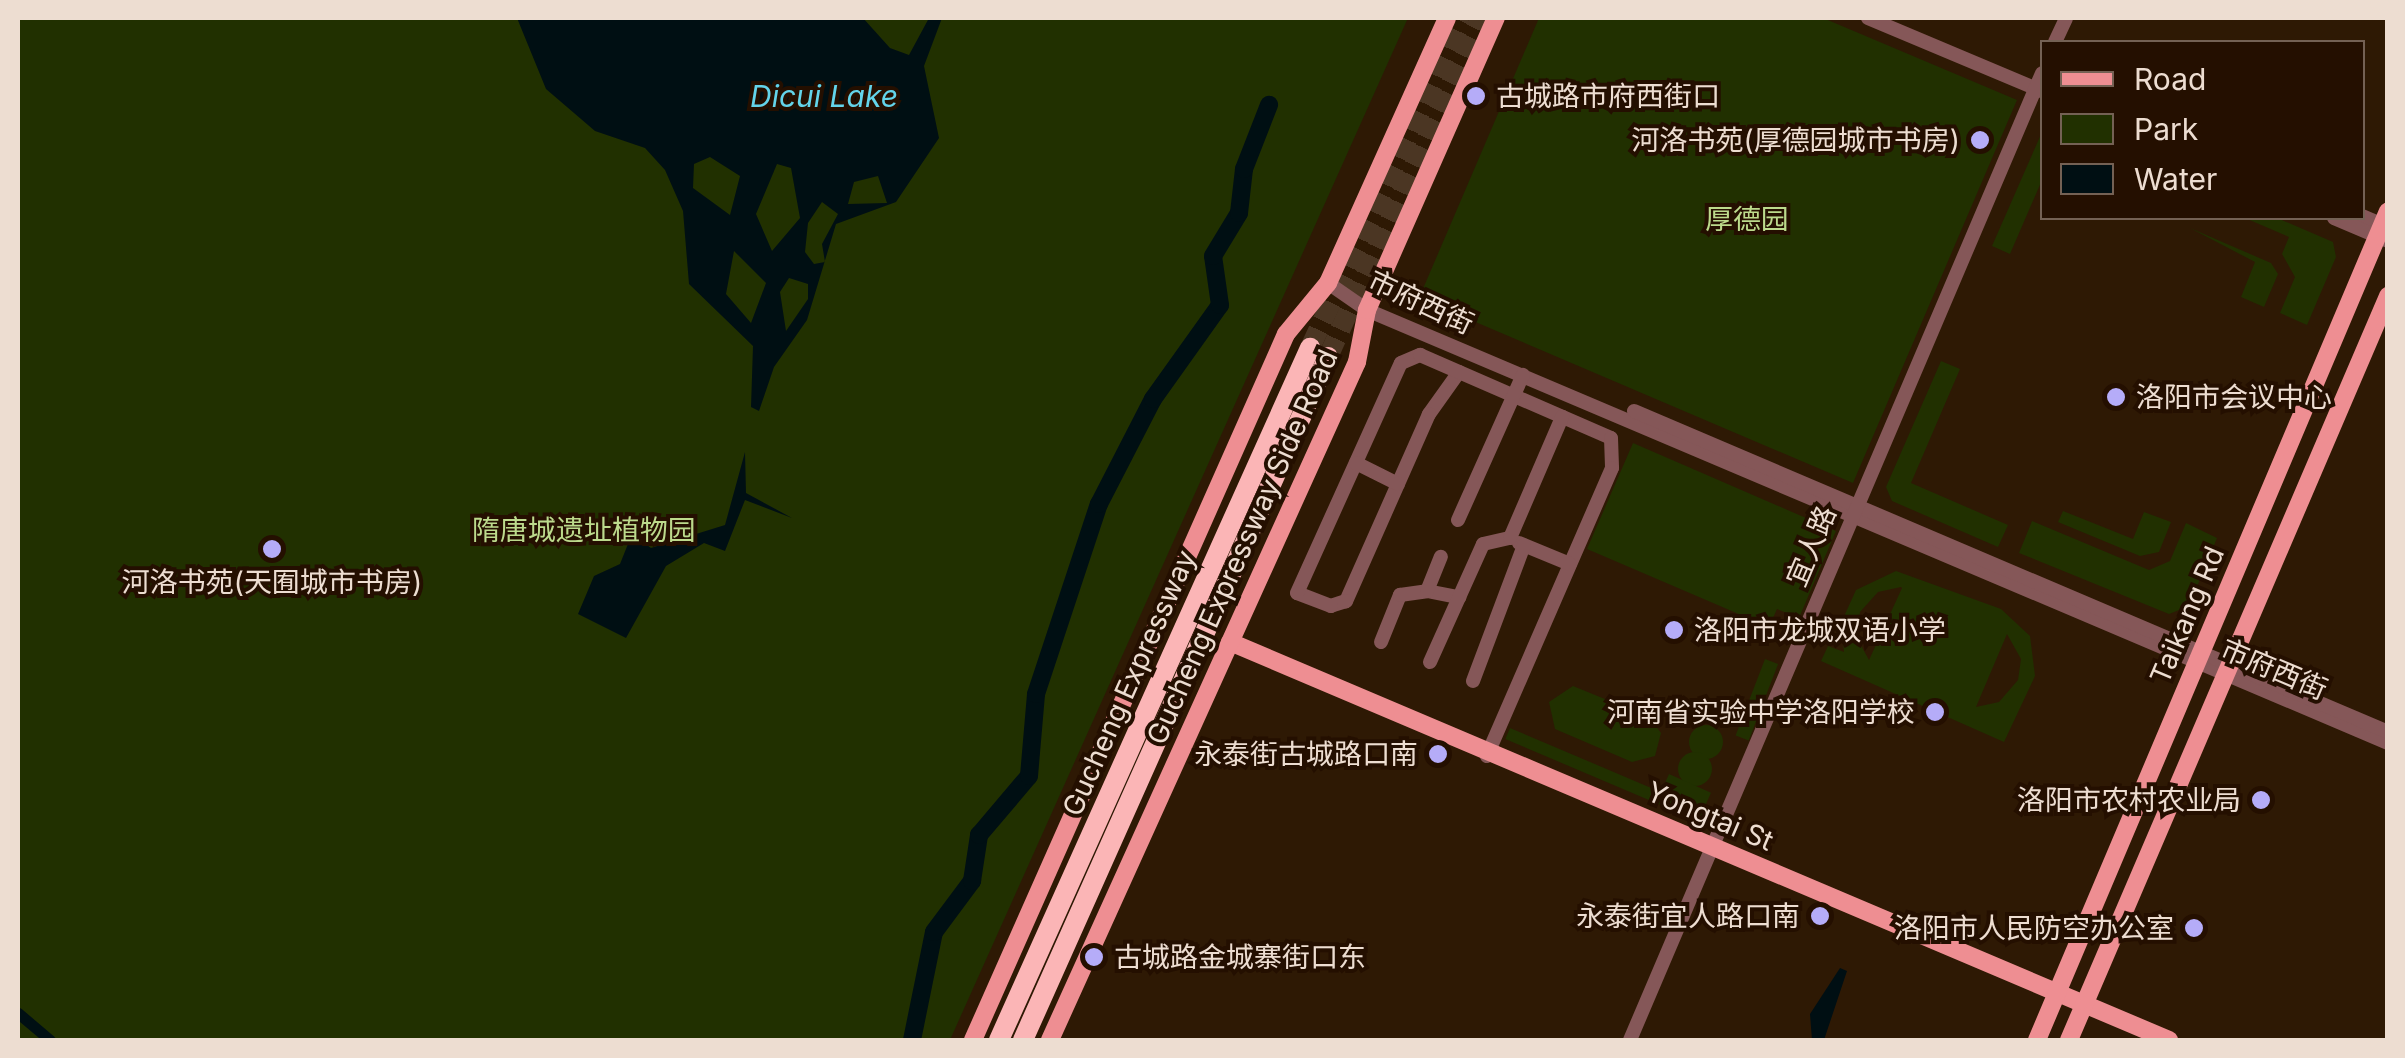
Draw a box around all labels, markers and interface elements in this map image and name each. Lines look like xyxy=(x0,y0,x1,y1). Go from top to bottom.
legend xyxy=(2040,40,2365,220)
text: Road xyxy=(2134,61,2206,97)
water label: Dicui Lake xyxy=(750,78,898,114)
place label: 古城路市府西街口 xyxy=(1496,79,1720,113)
marker: 古城路市府西街口 xyxy=(1465,85,1487,107)
text: Park xyxy=(2134,111,2198,147)
place label: 河洛书苑(厚德园城市书房) xyxy=(1632,123,1960,157)
marker: 河洛书苑(厚德园城市书房) xyxy=(1969,129,1991,151)
text: Water xyxy=(2134,161,2217,197)
park label: 厚德园 xyxy=(1705,202,1789,236)
street label: 市府西街 xyxy=(1363,263,1479,341)
street label: Gucheng Expressway Side Road xyxy=(1139,344,1345,750)
place label: 洛阳市会议中心 xyxy=(2136,380,2332,414)
marker: 洛阳市会议中心 xyxy=(2105,386,2127,408)
street label: 宜人路 xyxy=(1779,501,1843,591)
park label: 隋唐城遗址植物园 xyxy=(472,513,696,547)
marker: 河洛书苑(天囿城市书房) xyxy=(261,538,283,560)
street label: Taikang Rd xyxy=(2143,541,2231,689)
street label: Gucheng Expressway xyxy=(1055,545,1203,821)
place label: 河洛书苑(天囿城市书房) xyxy=(122,565,422,599)
place label: 洛阳市龙城双语小学 xyxy=(1694,613,1946,647)
marker: 洛阳市龙城双语小学 xyxy=(1663,619,1685,641)
street label: 市府西街 xyxy=(2216,632,2332,706)
place label: 河南省实验中学洛阳学校 xyxy=(1607,695,1915,729)
marker: 河南省实验中学洛阳学校 xyxy=(1924,701,1946,723)
place label: 永泰街古城路口南 xyxy=(1194,737,1418,771)
marker: 永泰街古城路口南 xyxy=(1427,743,1449,765)
street label: Yongtai St xyxy=(1642,774,1778,858)
place label: 洛阳市农村农业局 xyxy=(2017,783,2241,817)
marker: 洛阳市农村农业局 xyxy=(2250,789,2272,811)
place label: 永泰街宜人路口南 xyxy=(1576,899,1800,933)
marker: 永泰街宜人路口南 xyxy=(1809,905,1831,927)
place label: 洛阳市人民防空办公室 xyxy=(1894,911,2174,945)
marker: 洛阳市人民防空办公室 xyxy=(2183,917,2205,939)
place label: 古城路金城寨街口东 xyxy=(1114,940,1366,974)
marker: 古城路金城寨街口东 xyxy=(1083,946,1105,968)

